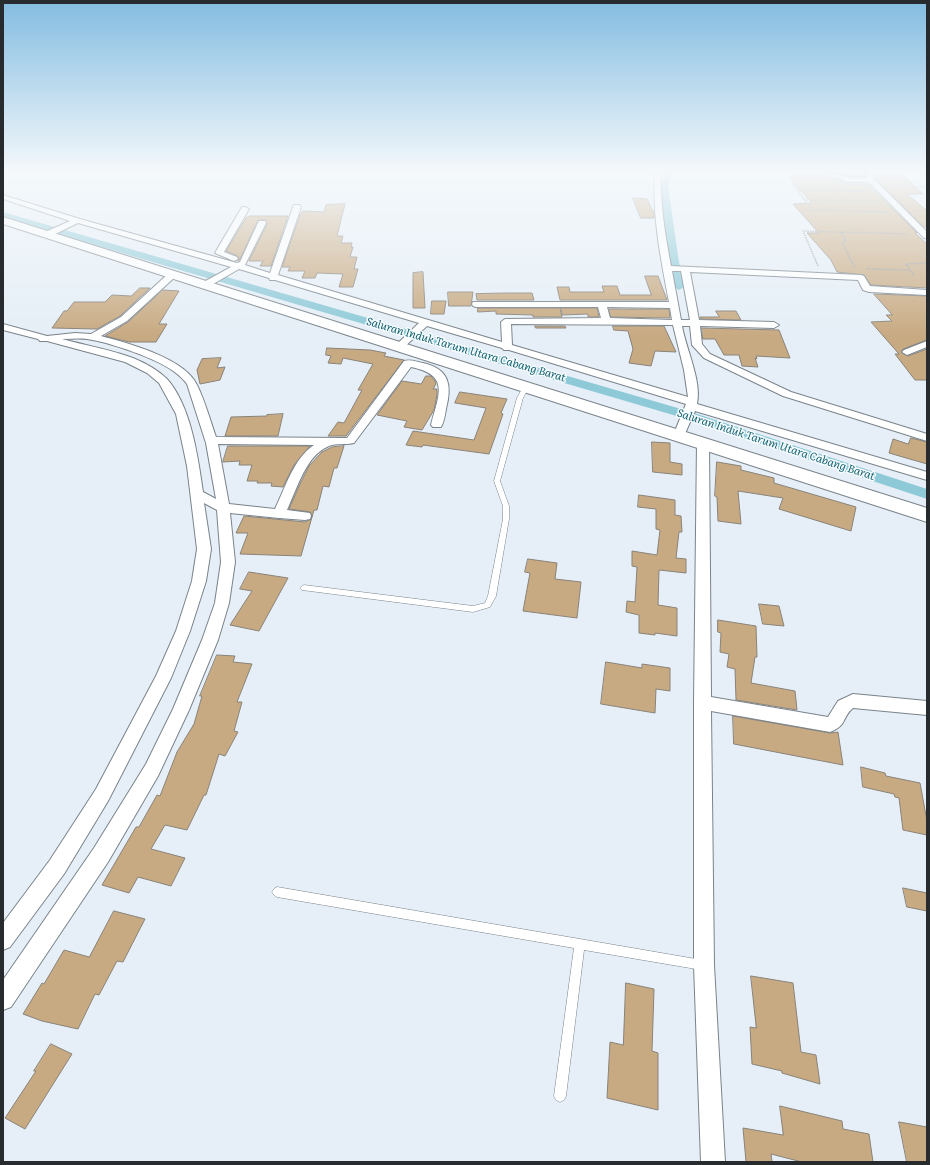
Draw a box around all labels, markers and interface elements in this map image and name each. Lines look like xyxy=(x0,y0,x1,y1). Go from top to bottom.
water label: Saluran Induk Tarum Utara Cabang Barat xyxy=(365,315,567,385)
water label: Saluran Induk Tarum Utara Cabang Barat xyxy=(676,407,876,483)

